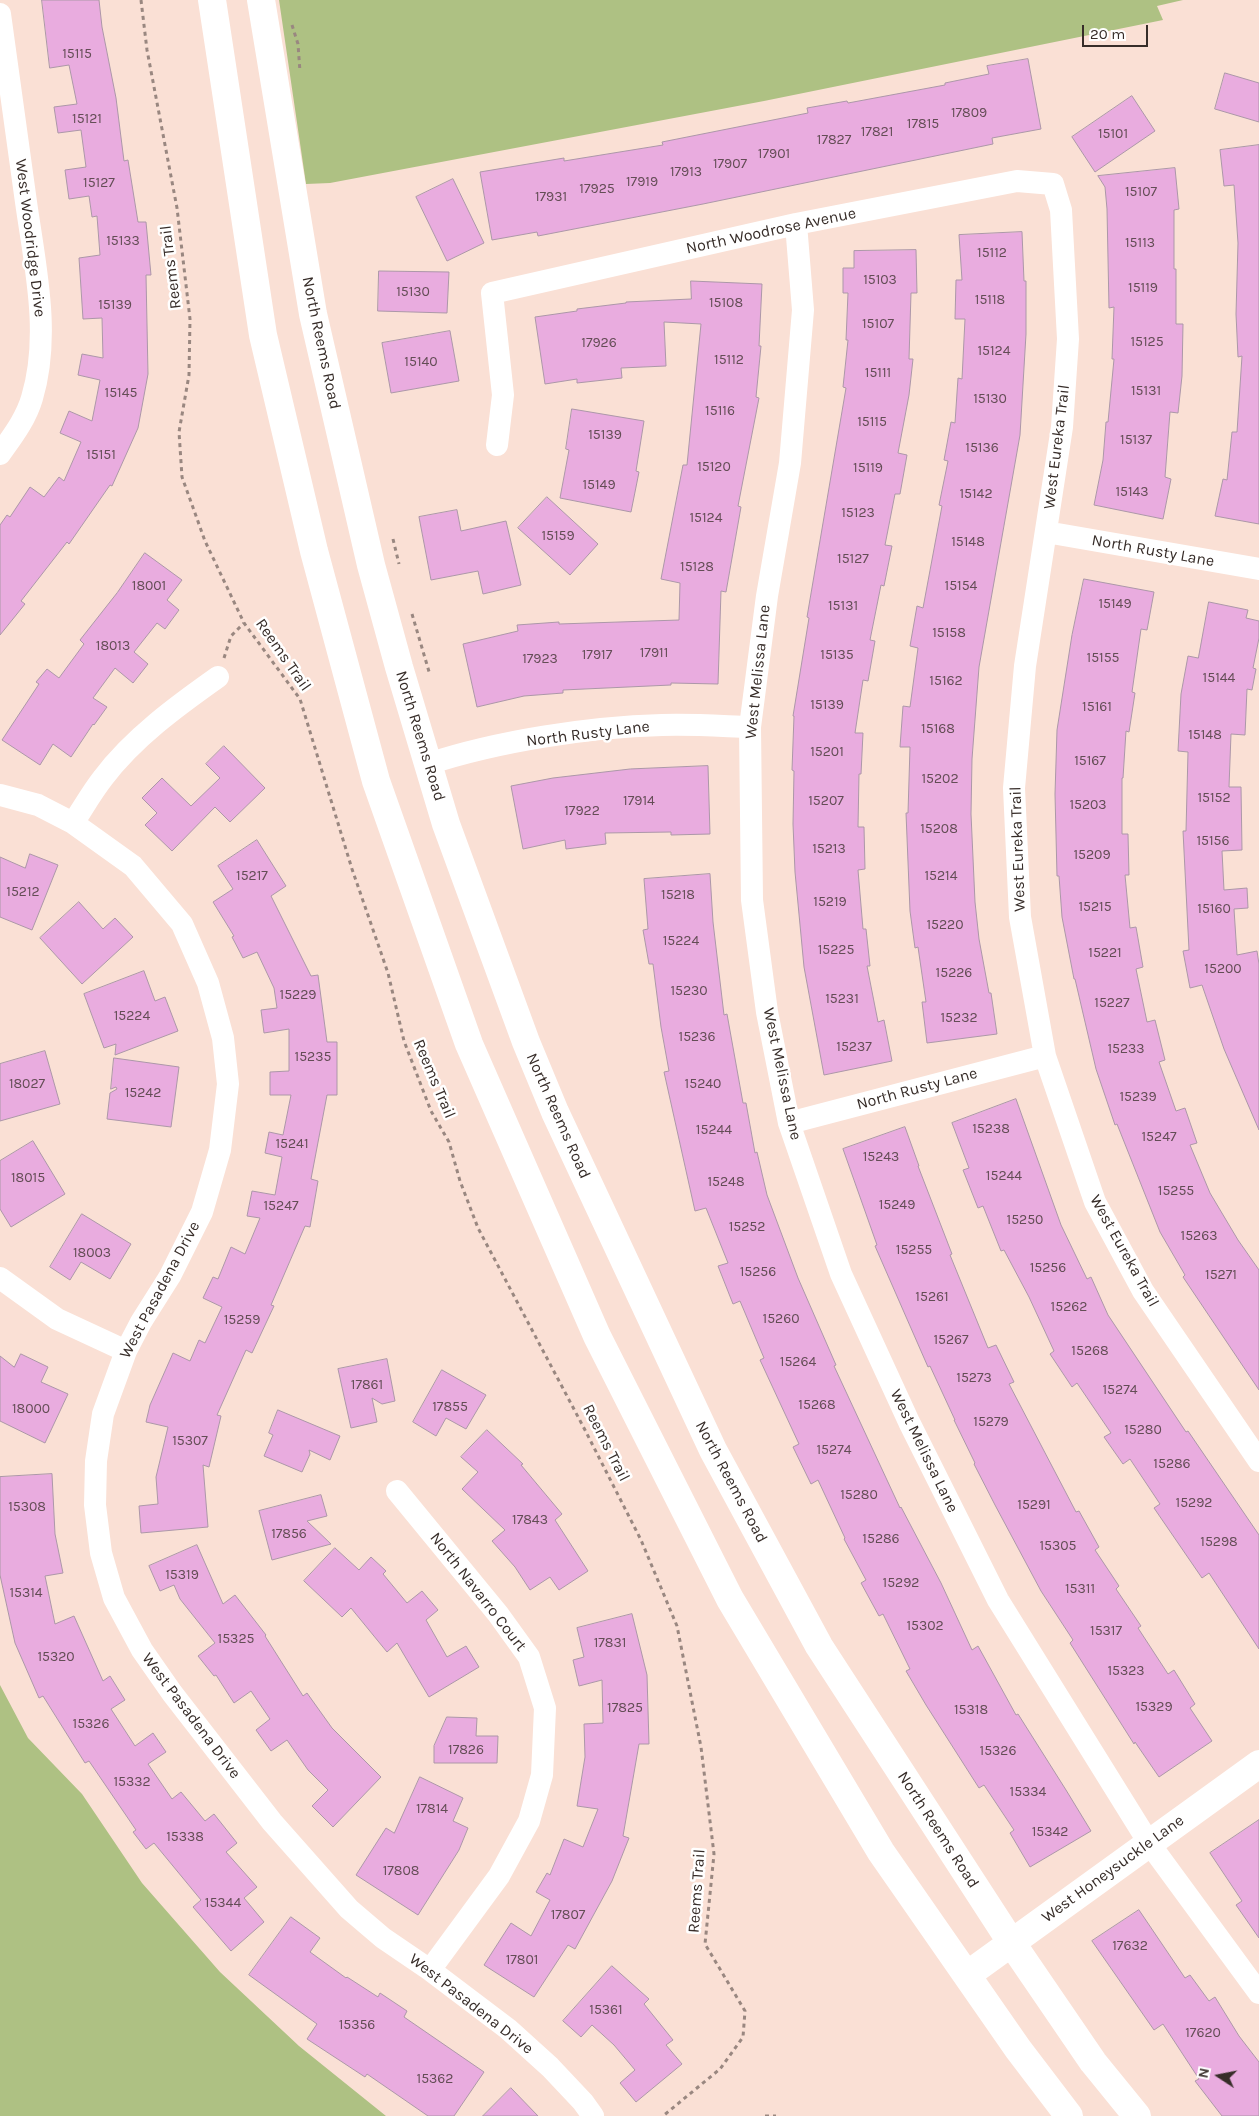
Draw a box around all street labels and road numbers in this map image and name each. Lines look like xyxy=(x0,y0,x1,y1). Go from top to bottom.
street label: West Woodridge Drive xyxy=(11,158,49,318)
street label: North Woodrose Avenue xyxy=(684,204,858,258)
street label: Reems Trail xyxy=(156,224,186,310)
street label: North Reems Road xyxy=(298,275,344,411)
street label: West Eureka Trail xyxy=(1040,384,1074,510)
street label: North Rusty Lane xyxy=(1090,531,1216,571)
street label: West Melissa Lane xyxy=(741,604,775,740)
street label: Reems Trail xyxy=(251,615,315,695)
street label: North Reems Road xyxy=(391,669,449,803)
street label: North Rusty Lane xyxy=(525,717,651,751)
street label: West Eureka Trail xyxy=(1006,786,1030,912)
street label: West Melissa Lane xyxy=(759,1006,805,1142)
street label: Reems Trail xyxy=(409,1037,459,1121)
street label: North Reems Road xyxy=(522,1050,594,1182)
street label: North Rusty Lane xyxy=(855,1064,979,1114)
street label: West Eureka Trail xyxy=(1085,1192,1163,1310)
street label: West Pasadena Drive xyxy=(116,1218,204,1362)
street label: West Melissa Lane xyxy=(886,1386,962,1516)
street label: Reems Trail xyxy=(578,1401,634,1485)
street label: North Reems Road xyxy=(691,1418,771,1546)
street label: North Navarro Court xyxy=(426,1529,530,1655)
street label: West Pasadena Drive xyxy=(137,1649,245,1783)
street label: North Reems Road xyxy=(893,1768,983,1892)
street label: West Honeysuckle Lane xyxy=(1038,1811,1188,1927)
street label: Reems Trail xyxy=(684,1848,710,1934)
street label: West Pasadena Drive xyxy=(405,1950,537,2058)

